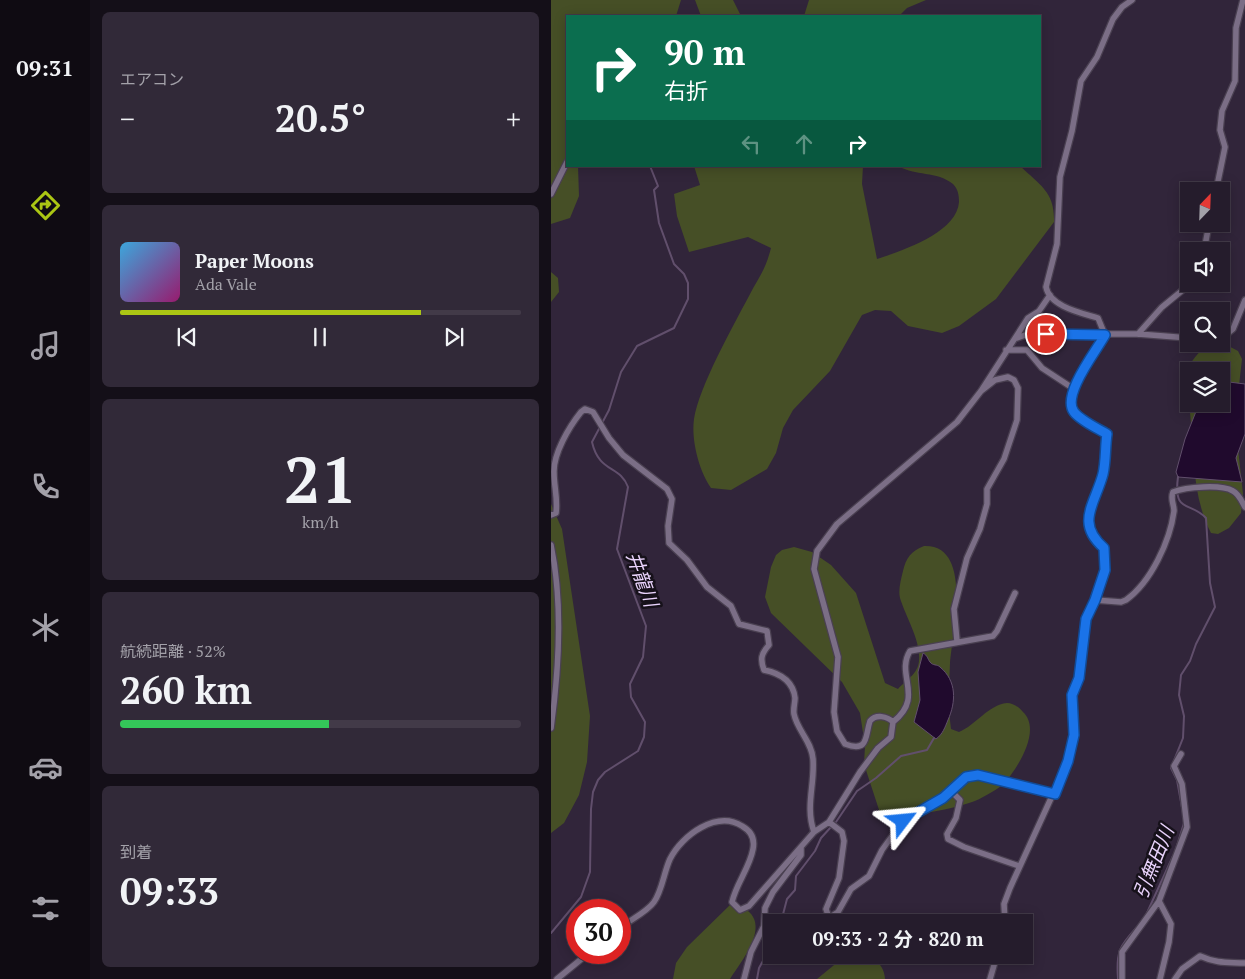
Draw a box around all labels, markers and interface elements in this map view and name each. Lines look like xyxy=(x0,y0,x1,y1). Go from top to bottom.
text: 90 m xyxy=(664,29,745,75)
icon: right xyxy=(581,35,646,100)
text: 09:31 xyxy=(16,53,74,82)
text: エアコン xyxy=(120,68,184,90)
text: 右折 xyxy=(664,76,708,105)
text: 20.5° xyxy=(275,93,366,143)
text: − xyxy=(120,100,135,137)
text: + xyxy=(506,100,521,137)
icon: left xyxy=(737,130,765,158)
icon: ahead xyxy=(790,130,818,158)
icon: right xyxy=(843,130,871,158)
north arrow xyxy=(1180,182,1230,232)
map controls xyxy=(1180,182,1230,412)
icon: directions xyxy=(28,188,63,223)
button: sound xyxy=(1180,242,1230,292)
text: Paper Moons xyxy=(195,248,314,273)
text: Ada Vale xyxy=(195,273,257,295)
button: search xyxy=(1180,302,1230,352)
pin xyxy=(1025,313,1067,355)
icon: arrive xyxy=(1032,320,1060,348)
icon: previous xyxy=(173,323,201,351)
icon: pause xyxy=(306,323,334,351)
icon: next xyxy=(440,323,468,351)
icon: music xyxy=(28,328,63,363)
button: layers xyxy=(1180,362,1230,412)
text: 21 xyxy=(284,435,357,522)
icon: phone xyxy=(28,469,63,504)
text: km/h xyxy=(302,511,339,533)
water label: 井龍川 xyxy=(622,548,665,612)
icon: climate xyxy=(28,610,63,645)
text: 航続距離 · 52% xyxy=(120,640,226,662)
text: 260 km xyxy=(120,665,252,715)
icon: car xyxy=(28,750,63,785)
position arrow xyxy=(876,794,928,846)
water label: 引無田川 xyxy=(1127,820,1180,902)
text: 到着 xyxy=(120,841,152,863)
text: 09:33 xyxy=(120,866,219,916)
icon: filters xyxy=(28,891,63,926)
speed limit sign: 30 xyxy=(566,899,631,964)
text: 09:33 · 2 分 · 820 m xyxy=(813,926,983,951)

